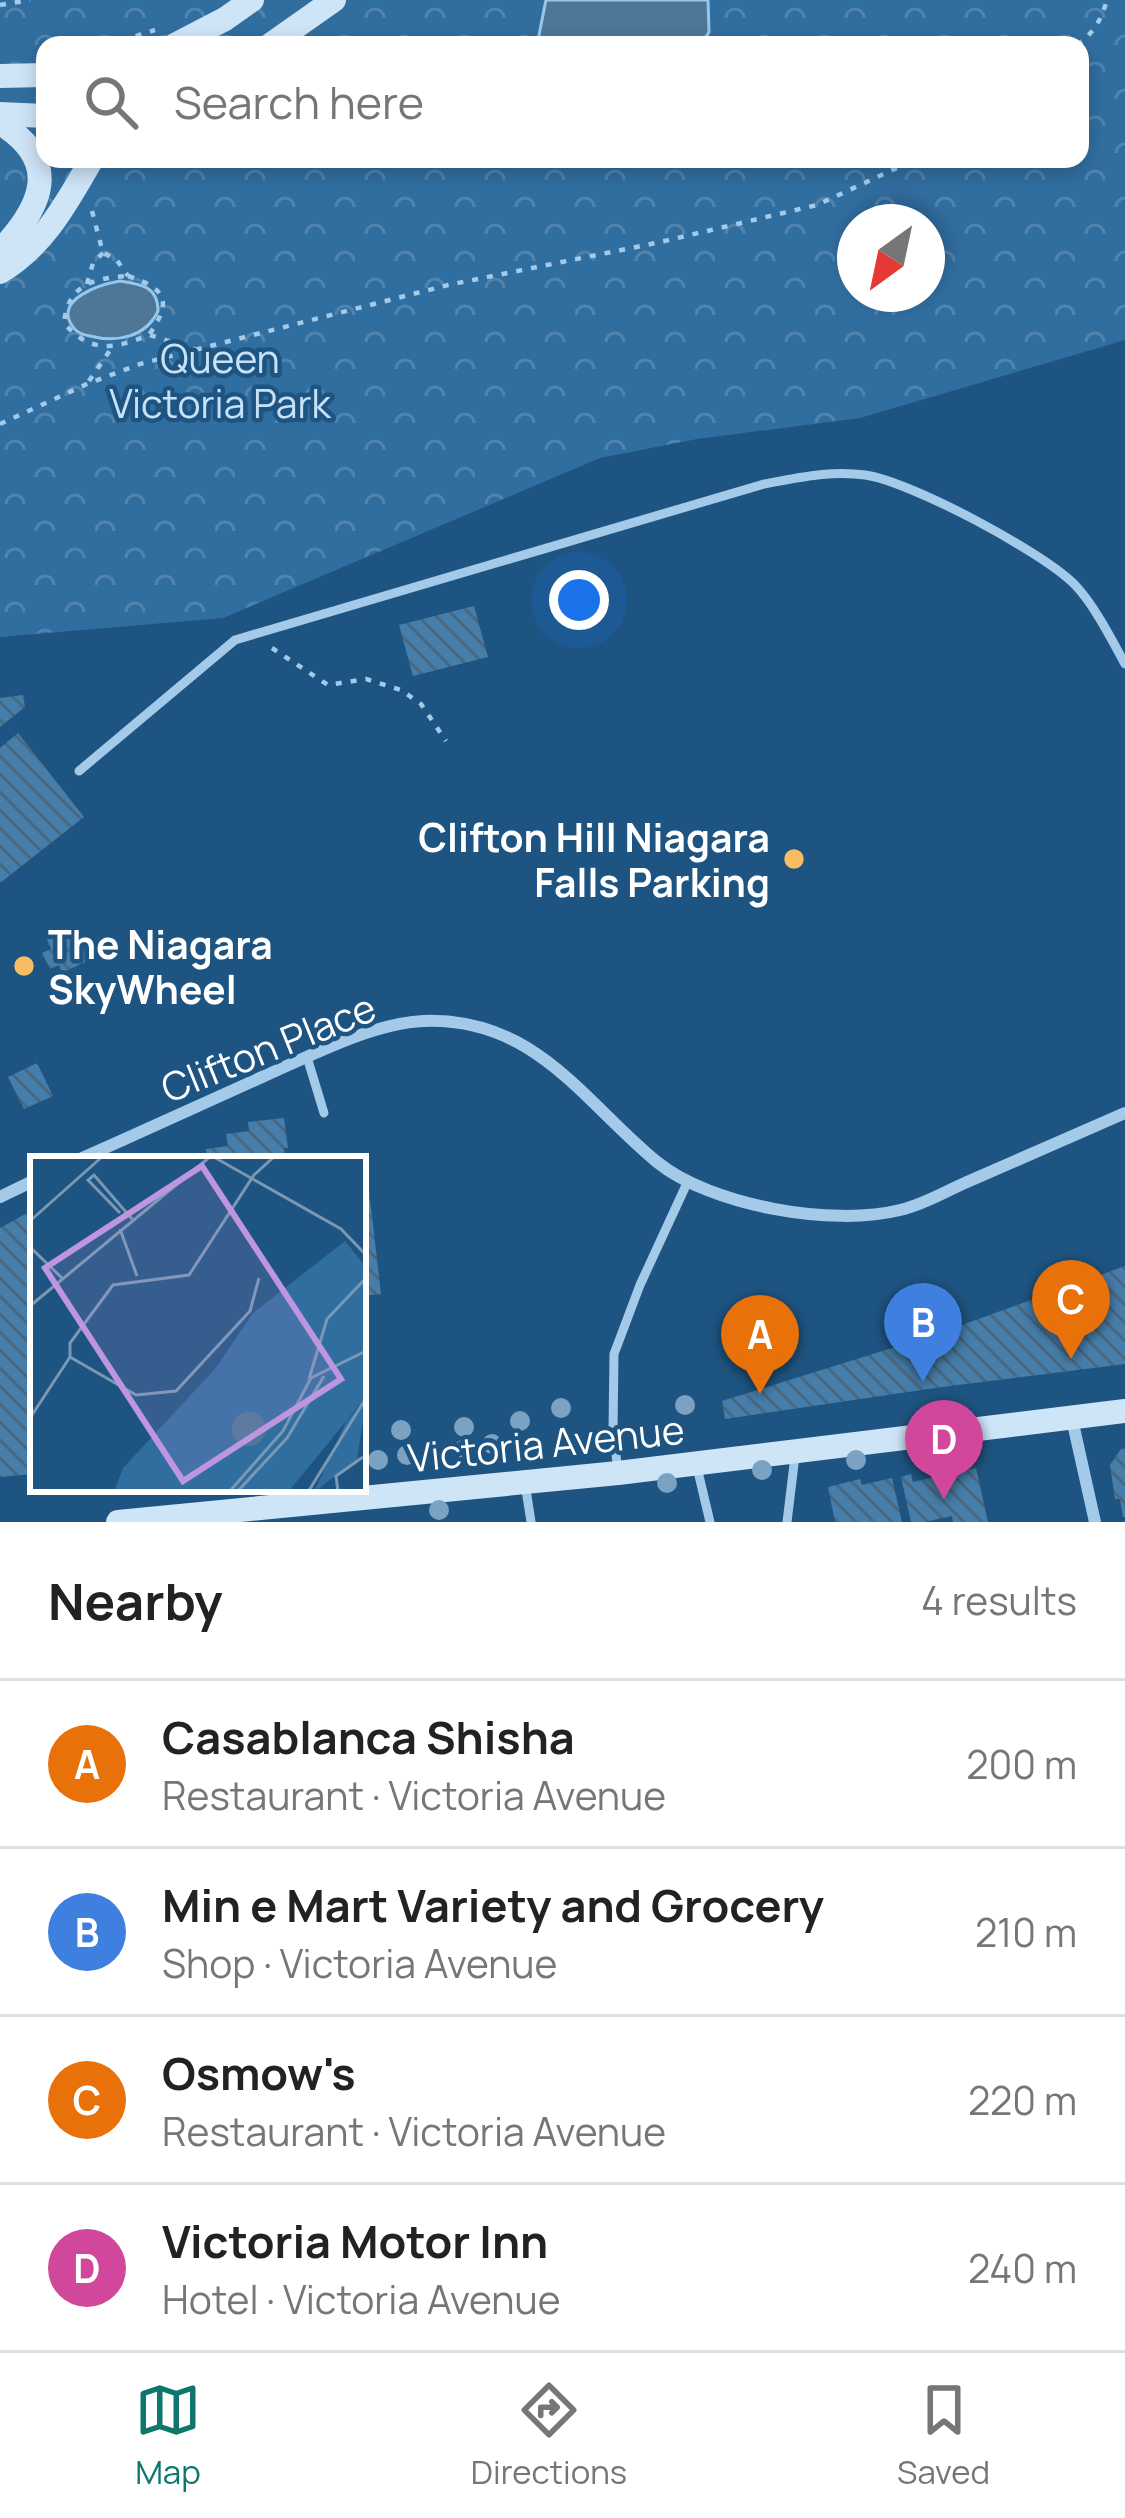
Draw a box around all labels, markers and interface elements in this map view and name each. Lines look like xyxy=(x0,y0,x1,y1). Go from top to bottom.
search box xyxy=(36,36,1089,168)
icon: search xyxy=(78,69,144,135)
text: Search here xyxy=(174,71,424,133)
north arrow xyxy=(837,204,945,312)
park label: Queen Victoria Park xyxy=(109,331,333,430)
your location xyxy=(549,570,609,630)
place label: Clifton Hill Niagara Falls Parking xyxy=(418,810,770,909)
marker: Clifton Hill Niagara Falls Parking xyxy=(781,846,807,872)
place label: The Niagara SkyWheel xyxy=(48,917,273,1016)
marker: The Niagara SkyWheel xyxy=(11,953,37,979)
street label: Clifton Place xyxy=(153,979,383,1115)
inset map xyxy=(30,1156,366,1492)
pin: C xyxy=(1032,1260,1110,1359)
pin: B xyxy=(884,1283,962,1382)
pin: A xyxy=(721,1295,799,1394)
pin: D xyxy=(905,1400,983,1499)
street label: Victoria Avenue xyxy=(405,1402,687,1484)
text: Nearby xyxy=(48,1566,223,1635)
text: 4 results xyxy=(921,1573,1077,1627)
text: Casablanca Shisha xyxy=(162,1706,575,1768)
text: A xyxy=(74,1737,100,1791)
text: 200 m xyxy=(966,1737,1077,1791)
text: Restaurant · Victoria Avenue xyxy=(162,1768,666,1822)
text: Min e Mart Variety and Grocery xyxy=(162,1874,824,1936)
text: B xyxy=(75,1905,99,1959)
text: 210 m xyxy=(975,1905,1077,1959)
text: Shop · Victoria Avenue xyxy=(162,1936,557,1990)
text: Osmow's xyxy=(162,2042,356,2104)
text: C xyxy=(73,2073,101,2127)
text: 220 m xyxy=(968,2073,1077,2127)
text: Restaurant · Victoria Avenue xyxy=(162,2104,666,2158)
text: Victoria Motor Inn xyxy=(162,2210,548,2272)
text: D xyxy=(73,2241,101,2295)
text: 240 m xyxy=(968,2241,1077,2295)
text: Hotel · Victoria Avenue xyxy=(162,2272,560,2326)
tab: Map xyxy=(135,2377,201,2494)
tab: Directions xyxy=(471,2377,627,2494)
tab: Saved xyxy=(897,2377,990,2494)

